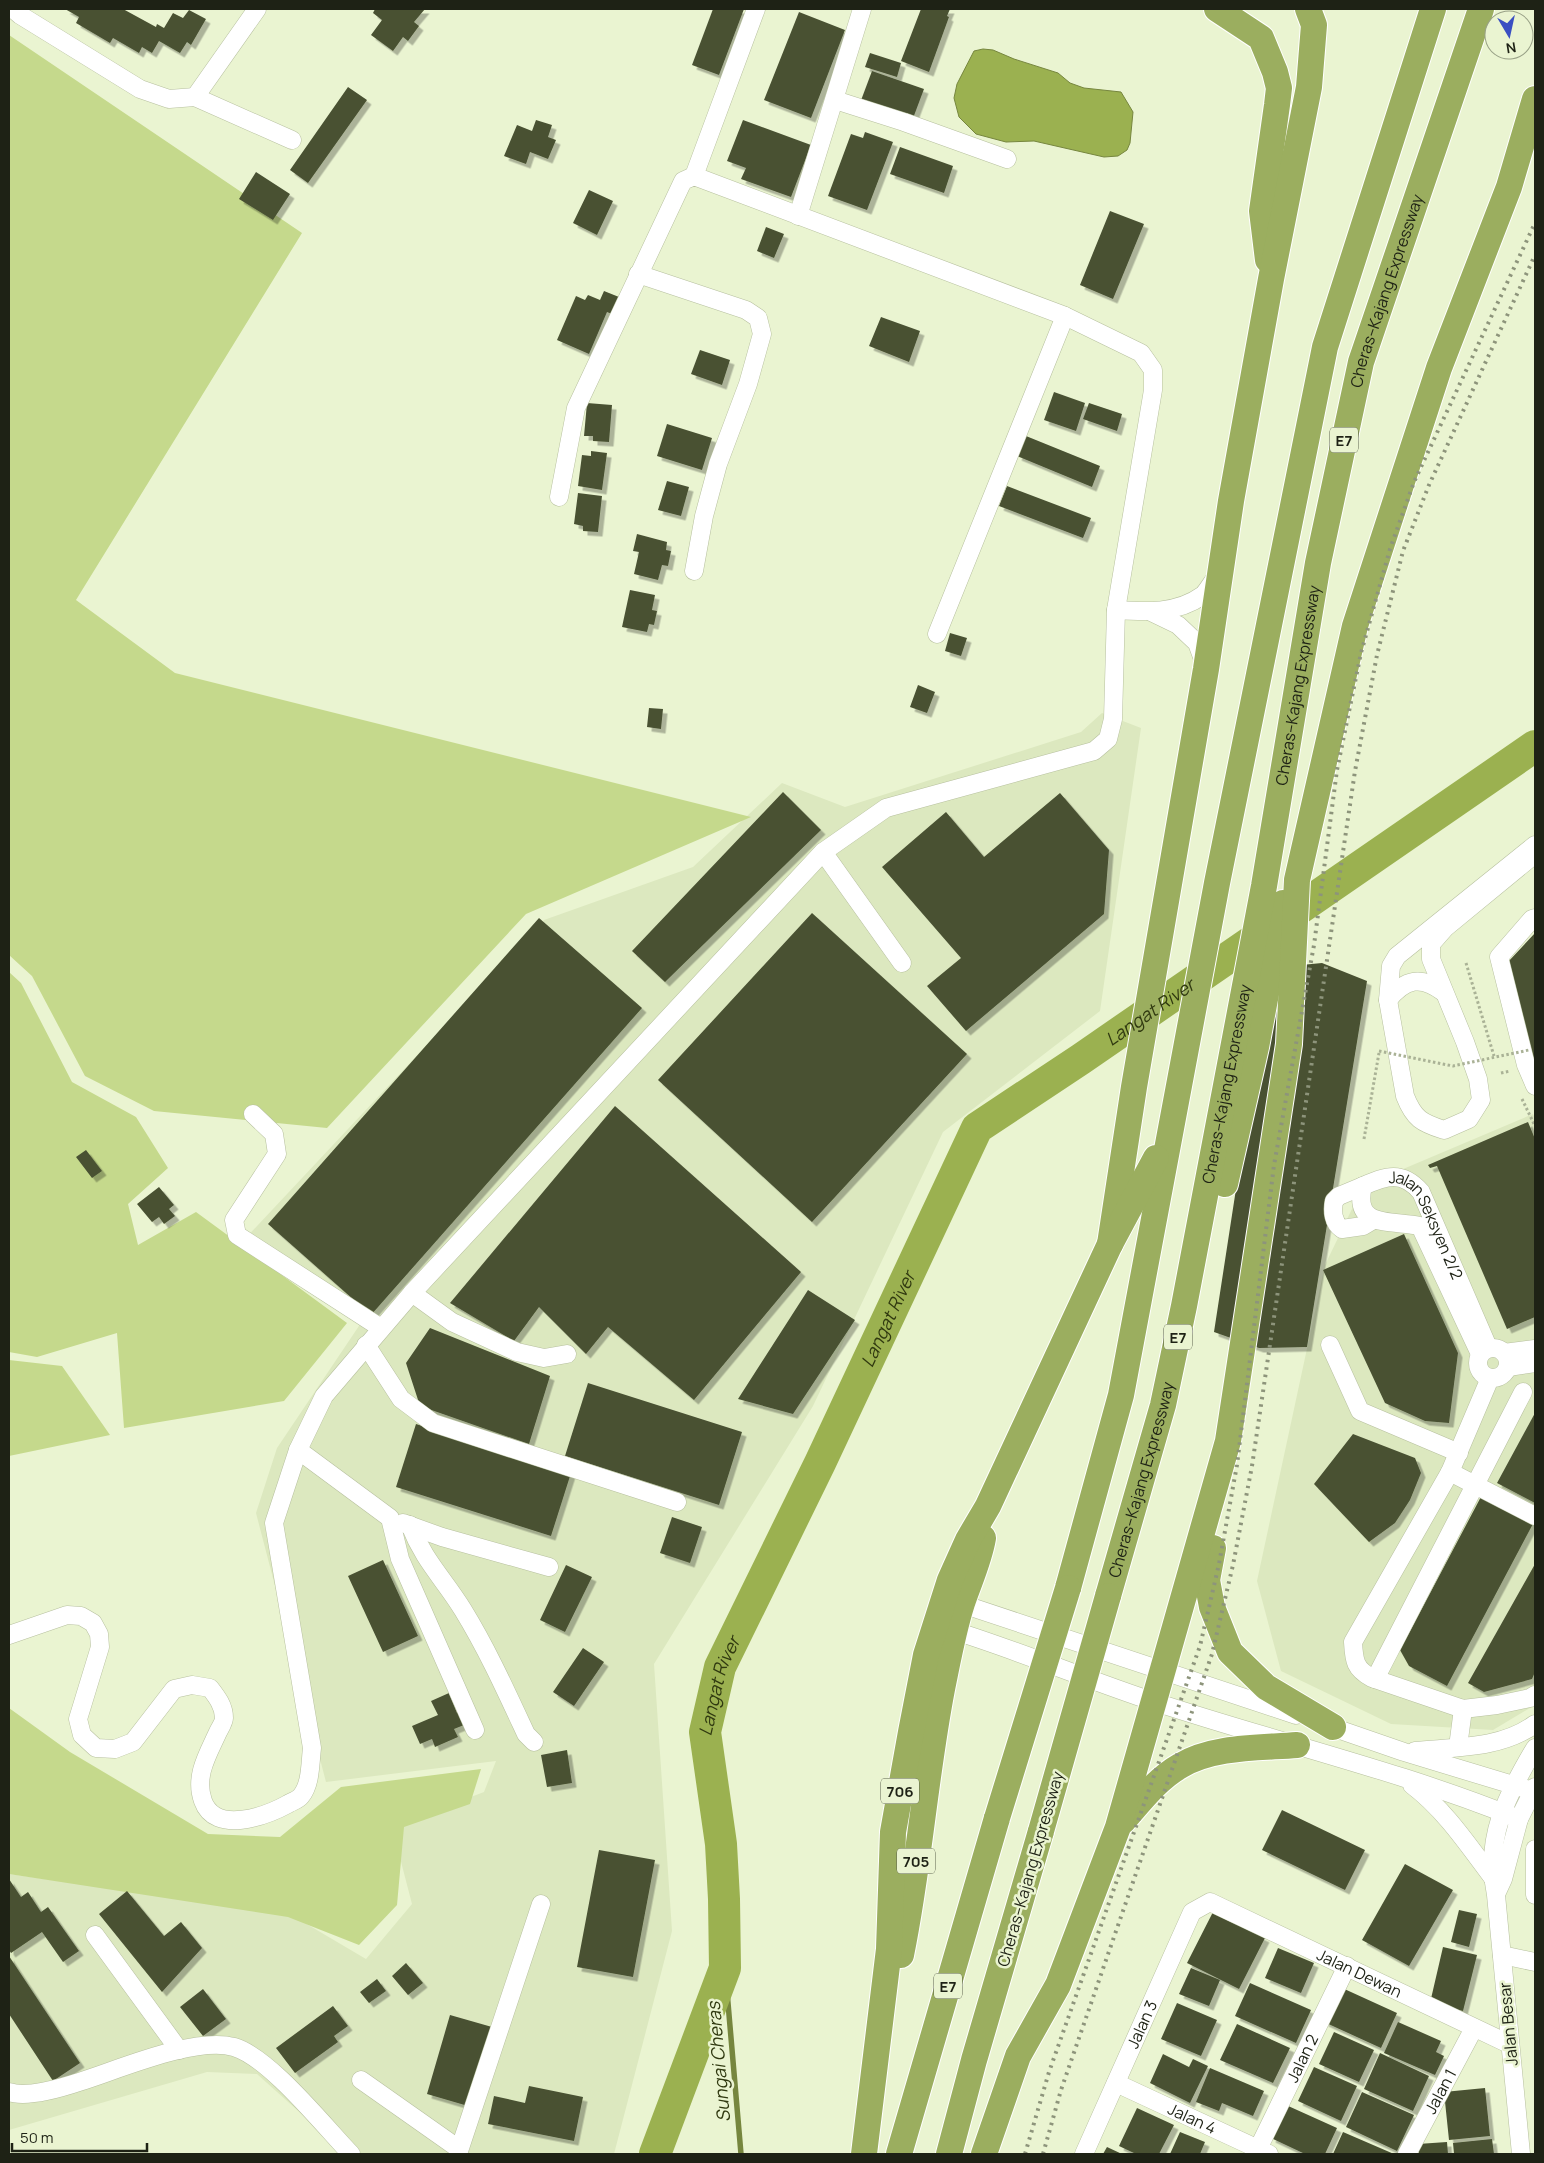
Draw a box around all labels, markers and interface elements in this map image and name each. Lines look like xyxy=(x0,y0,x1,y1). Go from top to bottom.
north arrow xyxy=(1484,10,1534,60)
text: N xyxy=(1505,38,1518,59)
street label: Cheras–Kajang Expressway xyxy=(1345,191,1428,389)
road number: E7 xyxy=(1330,428,1358,452)
street label: Cheras–Kajang Expressway xyxy=(1270,583,1325,787)
water label: Langat River xyxy=(1101,971,1201,1051)
street label: Cheras–Kajang Expressway xyxy=(1197,982,1256,1185)
street label: Jalan Seksyen 2/2 xyxy=(1388,1166,1468,1283)
water label: Langat River xyxy=(855,1265,921,1371)
road number: E7 xyxy=(1164,1324,1192,1350)
street label: Cheras–Kajang Expressway xyxy=(1103,1379,1179,1580)
water label: Langat River xyxy=(693,1630,746,1738)
street label: Cheras–Kajang Expressway xyxy=(992,1768,1069,1969)
road number: 706 xyxy=(881,1778,919,1804)
road number: 705 xyxy=(897,1848,935,1874)
street label: Jalan Dewan xyxy=(1313,1943,1406,2003)
road number: E7 xyxy=(934,1974,962,1998)
street label: Jalan Besar xyxy=(1493,1981,1523,2067)
street label: Jalan 3 xyxy=(1122,1997,1162,2052)
water label: Sungai Cheras xyxy=(701,1999,735,2123)
street label: Jalan 2 xyxy=(1281,2031,1323,2086)
street label: Jalan 1 xyxy=(1419,2065,1461,2118)
street label: Jalan 4 xyxy=(1164,2098,1220,2139)
scale bar xyxy=(12,2120,148,2152)
text: 50 m xyxy=(20,2127,54,2148)

